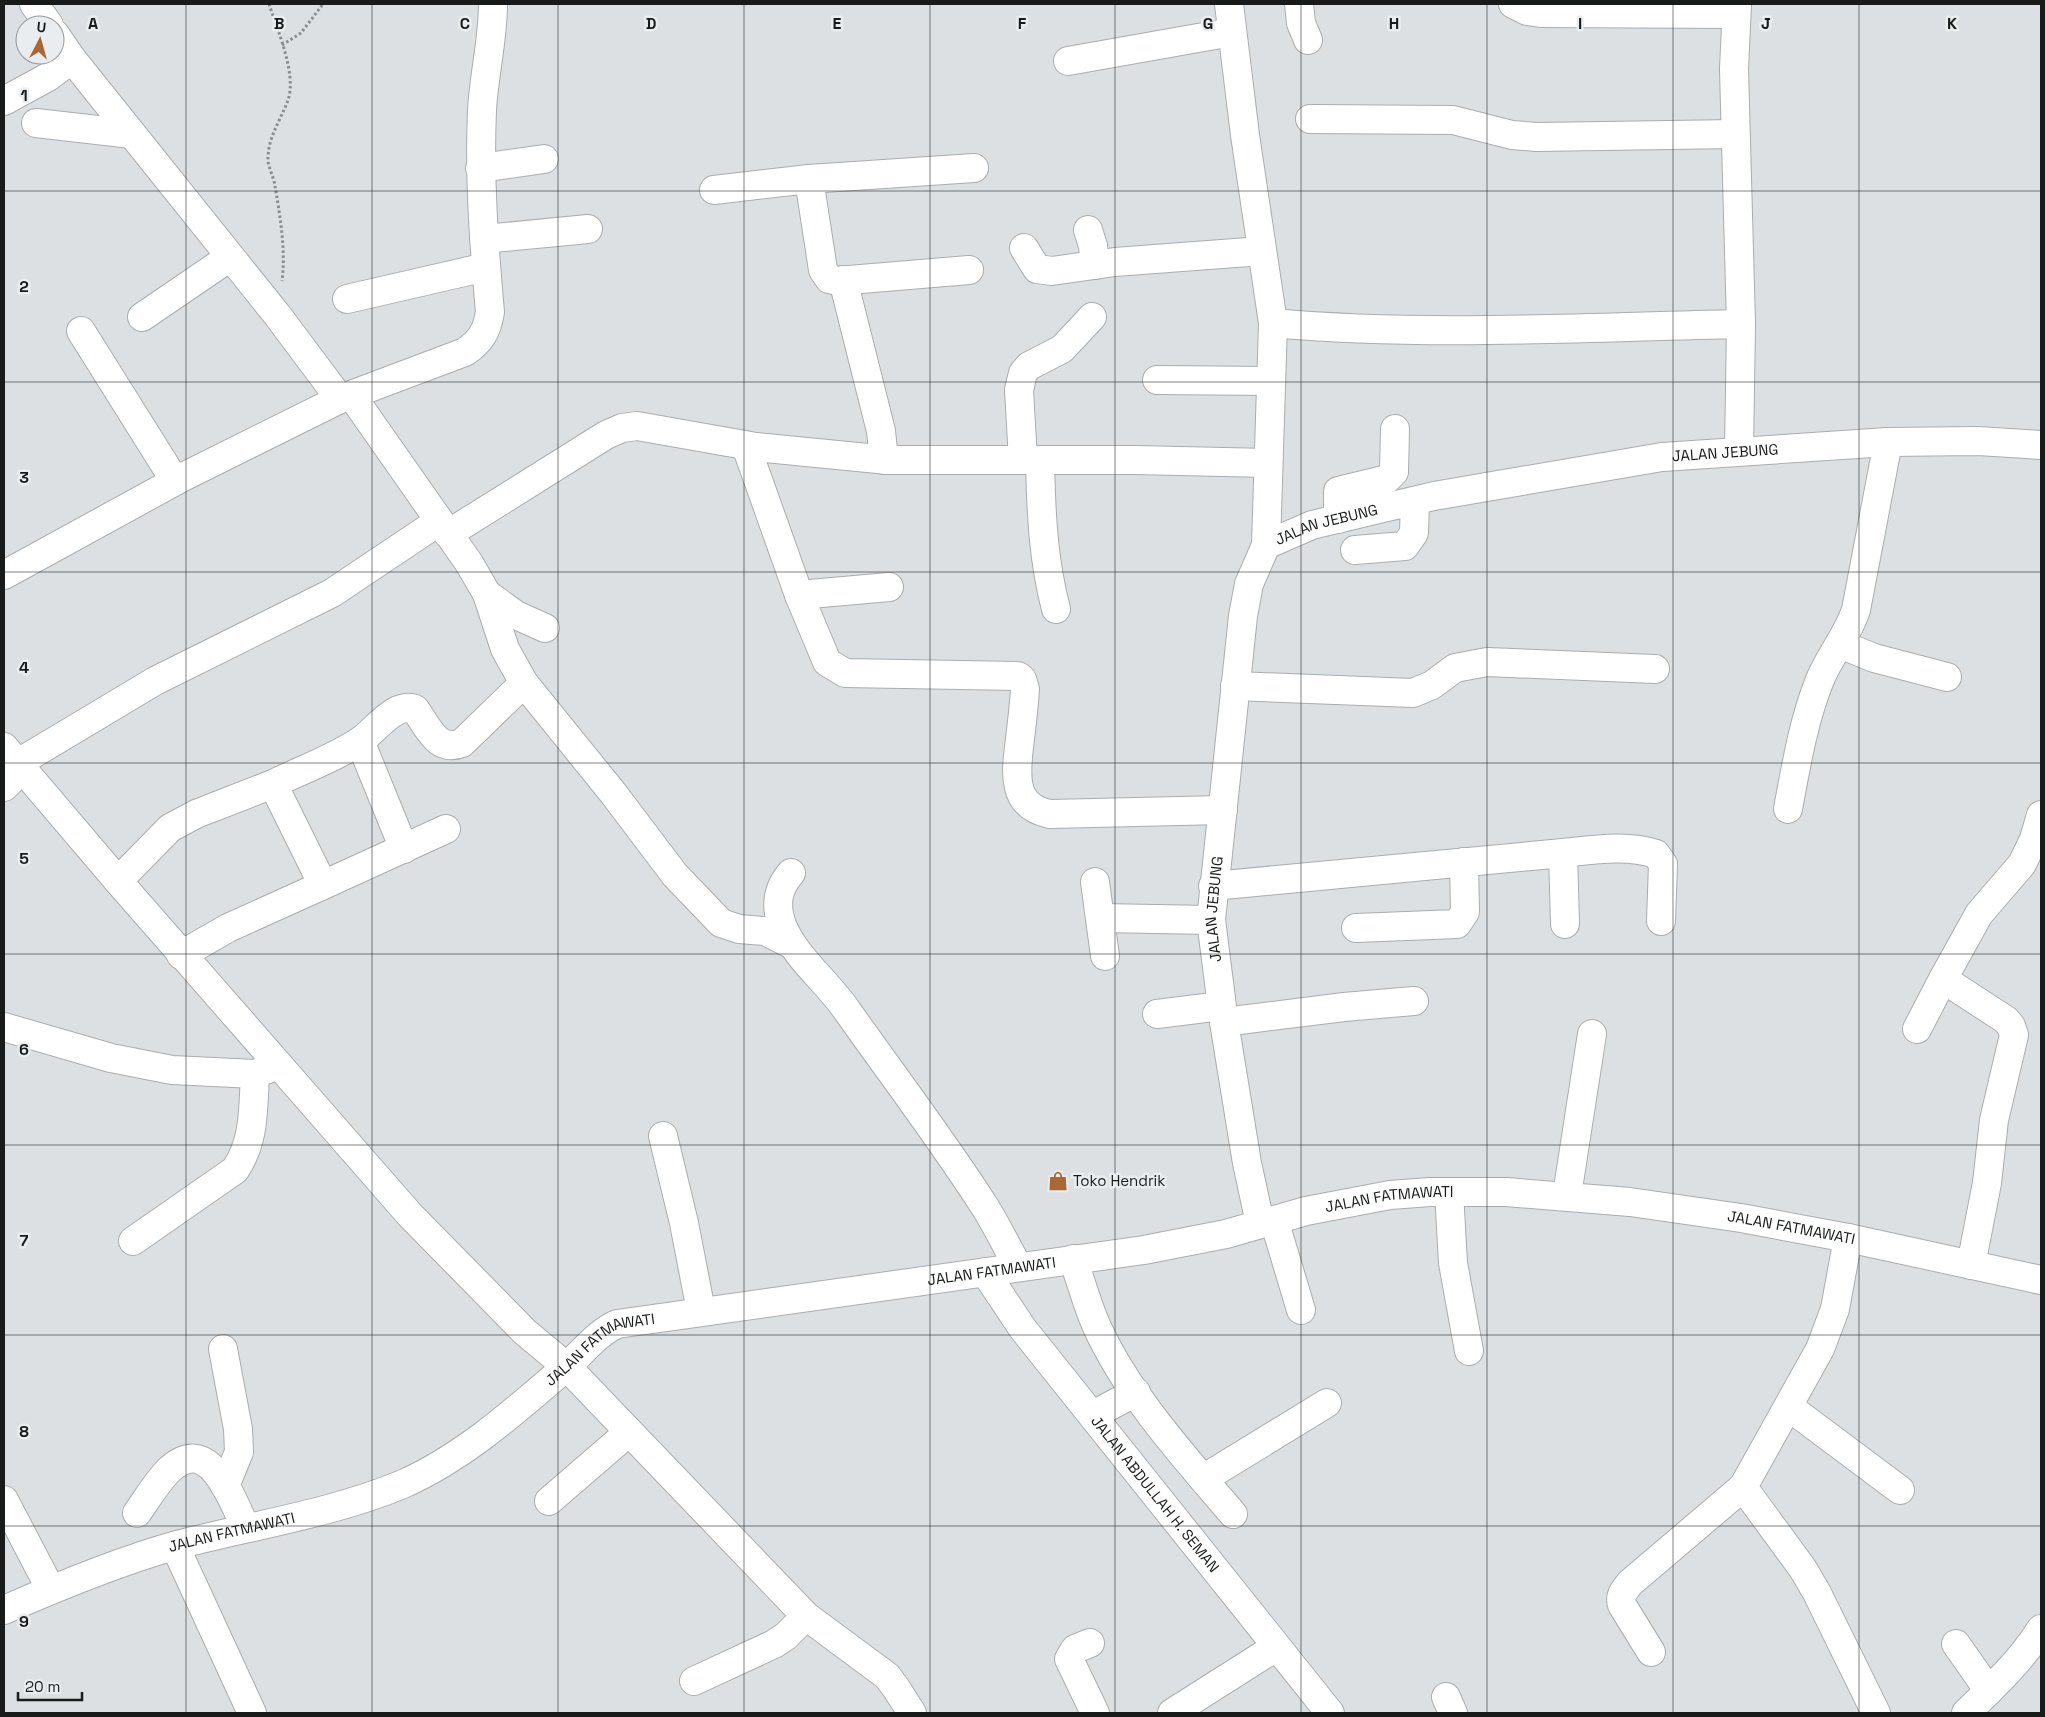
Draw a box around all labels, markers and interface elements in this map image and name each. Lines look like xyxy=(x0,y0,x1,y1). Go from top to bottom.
text: A xyxy=(88,13,98,34)
text: B xyxy=(274,13,284,34)
text: C xyxy=(460,13,470,34)
text: D xyxy=(646,13,656,34)
text: E xyxy=(833,13,842,34)
text: F xyxy=(1018,13,1027,34)
text: G xyxy=(1203,13,1213,34)
text: H xyxy=(1389,13,1399,34)
text: I xyxy=(1578,13,1582,34)
text: J xyxy=(1761,13,1771,34)
text: K xyxy=(1947,13,1957,34)
north arrow xyxy=(15,15,65,65)
text: U xyxy=(36,18,47,37)
text: 1 xyxy=(20,85,28,106)
text: 2 xyxy=(19,276,29,297)
street label: JALAN JEBUNG xyxy=(1671,439,1779,465)
text: 3 xyxy=(19,467,29,488)
street label: JALAN JEBUNG xyxy=(1272,500,1380,549)
text: 4 xyxy=(19,657,29,678)
text: 5 xyxy=(19,848,29,869)
street label: JALAN JEBUNG xyxy=(1201,855,1227,963)
text: 6 xyxy=(19,1039,29,1060)
shop icon: Toko Hendrik xyxy=(1047,1170,1069,1192)
place label: Toko Hendrik xyxy=(1073,1171,1165,1190)
street label: JALAN FATMAWATI xyxy=(1323,1182,1454,1216)
street label: JALAN FATMAWATI xyxy=(1726,1206,1857,1248)
text: 7 xyxy=(20,1230,29,1251)
street label: JALAN FATMAWATI xyxy=(926,1252,1057,1289)
street label: JALAN FATMAWATI xyxy=(541,1309,656,1390)
street label: JALAN ABDULLAH H. SEMAN xyxy=(1087,1412,1224,1576)
text: 8 xyxy=(19,1421,29,1442)
street label: JALAN FATMAWATI xyxy=(166,1508,297,1556)
text: 9 xyxy=(19,1611,29,1632)
scale bar xyxy=(18,1670,81,1702)
text: 20 m xyxy=(25,1677,60,1696)

